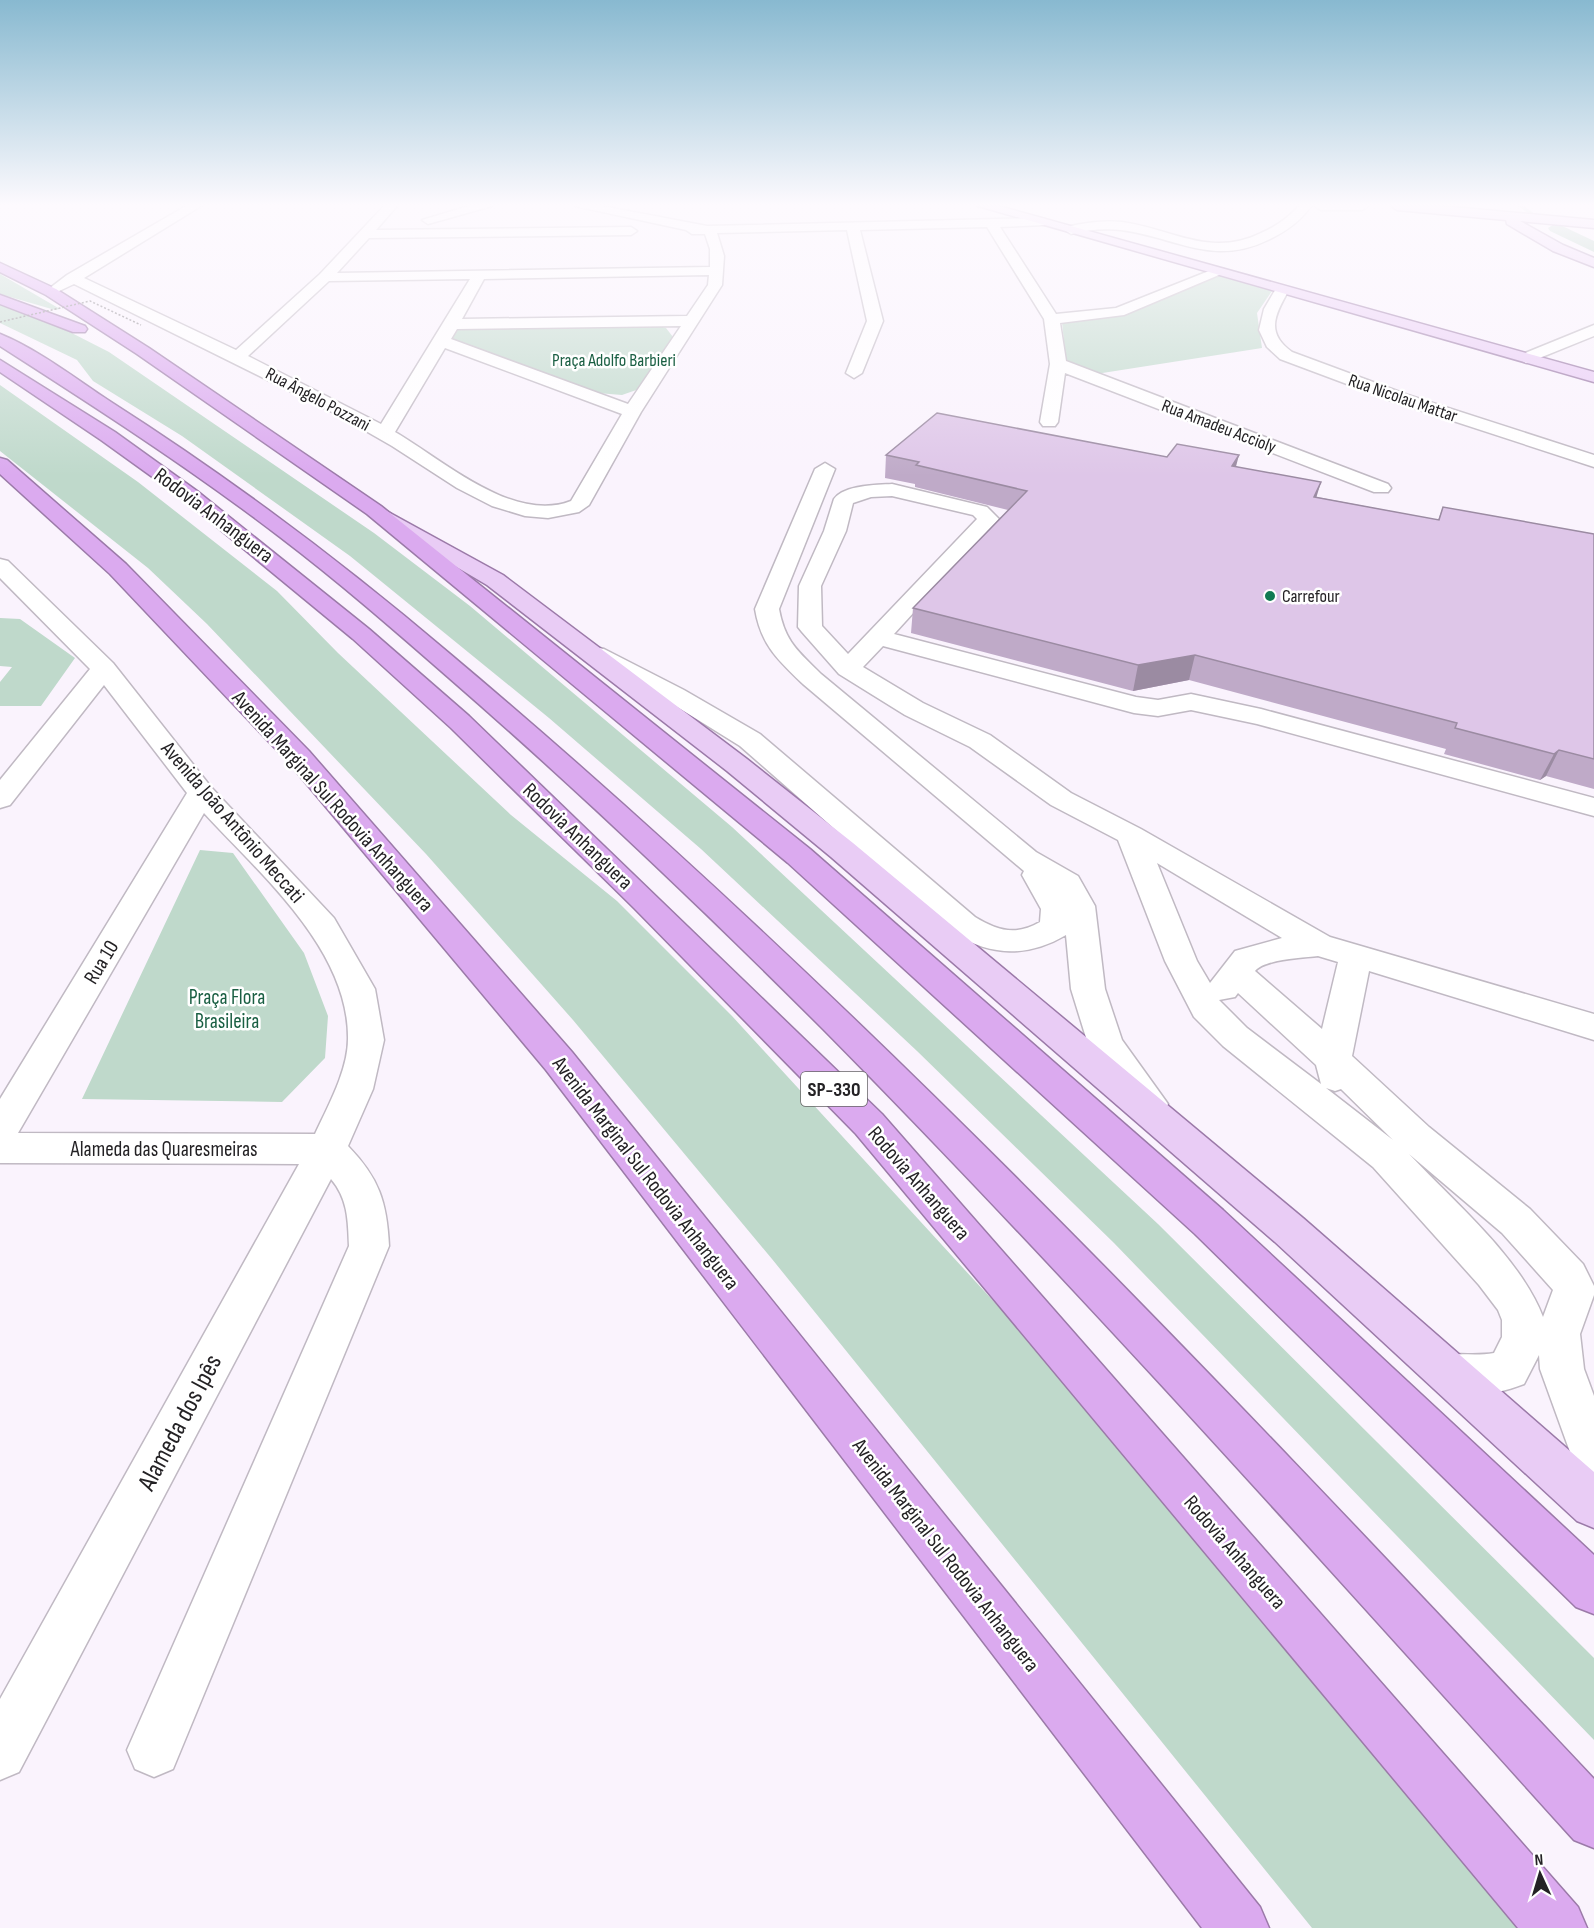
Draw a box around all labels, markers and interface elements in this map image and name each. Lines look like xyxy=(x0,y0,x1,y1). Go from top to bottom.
park label: Praça Adolfo Barbieri xyxy=(552,350,676,371)
street label: Rua Ângelo Pozzani xyxy=(262,363,374,436)
street label: Rua Nicolau Mattar xyxy=(1346,370,1460,427)
street label: Rua Amadeu Accioly xyxy=(1159,395,1279,458)
street label: Rodovia Anhanguera xyxy=(149,462,278,568)
place label: Carrefour xyxy=(1282,586,1340,607)
marker: Carrefour xyxy=(1263,589,1277,603)
street label: Avenida Marginal Sul Rodovia Anhanguera xyxy=(226,685,438,917)
street label: Avenida João Antônio Meccati xyxy=(155,736,309,908)
street label: Rodovia Anhanguera xyxy=(518,778,638,895)
street label: Rua 10 xyxy=(79,936,124,989)
park label: Praça Flora Brasileira xyxy=(189,985,265,1034)
street label: Avenida Marginal Sul Rodovia Anhanguera xyxy=(546,1051,744,1295)
road number: SP-330 xyxy=(801,1072,867,1106)
street label: Rodovia Anhanguera xyxy=(862,1121,975,1245)
street label: Alameda das Quaresmeiras xyxy=(69,1137,258,1162)
street label: Alameda dos Ipês xyxy=(131,1349,229,1497)
street label: Avenida Marginal Sul Rodovia Anhanguera xyxy=(846,1433,1044,1677)
street label: Rodovia Anhanguera xyxy=(1178,1490,1291,1614)
north arrow xyxy=(1510,1844,1570,1904)
text: N xyxy=(1534,1851,1544,1870)

